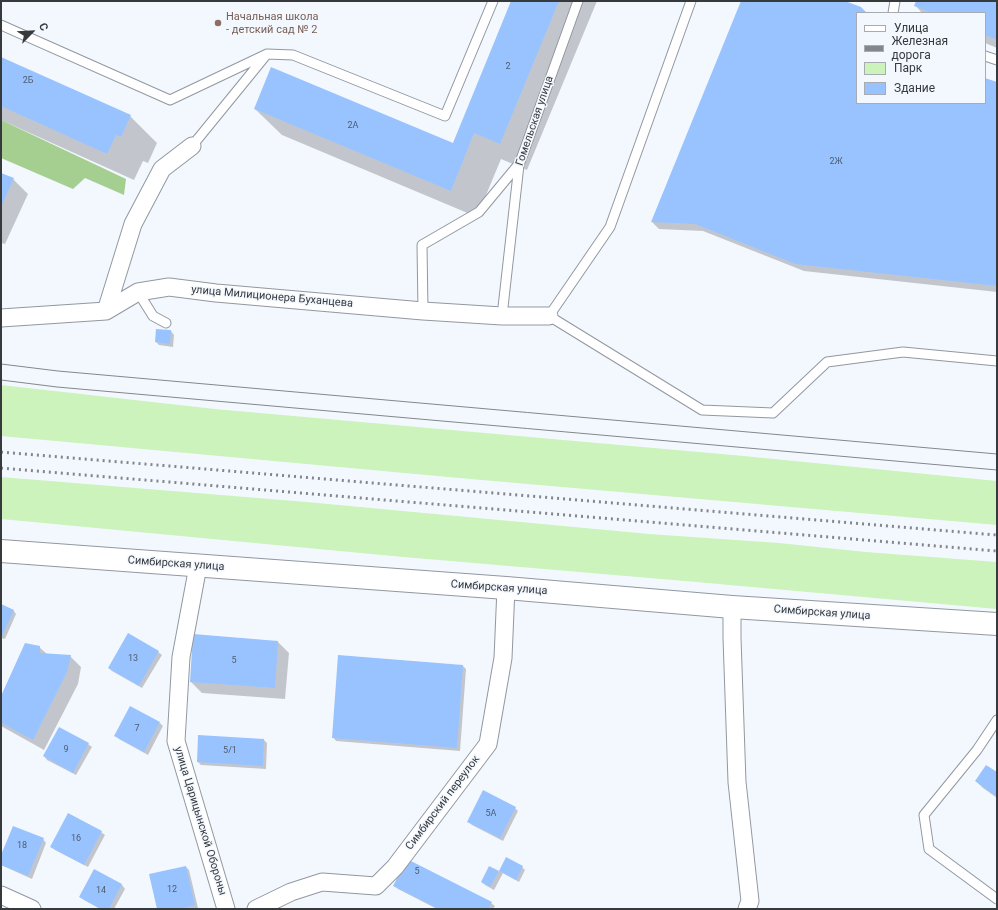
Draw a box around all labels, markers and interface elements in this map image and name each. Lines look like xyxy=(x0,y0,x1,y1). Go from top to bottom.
place label: Начальная школа - детский сад № 2 xyxy=(226,10,318,36)
north arrow xyxy=(12,12,52,52)
legend xyxy=(856,12,986,104)
marker: Начальная школа - детский сад № 2 xyxy=(213,18,223,28)
text: С xyxy=(36,21,51,33)
text: Улица xyxy=(894,21,929,35)
text: Железная дорога xyxy=(892,34,948,62)
text: Парк xyxy=(894,61,922,75)
house number: 2 xyxy=(505,62,511,72)
street label: Гомельская улица xyxy=(513,74,557,168)
house number: 2Б xyxy=(23,76,33,86)
text: Здание xyxy=(894,81,935,95)
house number: 2А xyxy=(348,121,358,131)
house number: 2Ж xyxy=(829,157,843,167)
street label: улица Милиционера Буханцева xyxy=(191,283,353,311)
street label: Симбирская улица xyxy=(127,554,225,574)
street label: Симбирская улица xyxy=(450,578,548,598)
street label: Симбирская улица xyxy=(773,603,871,623)
house number: 13 xyxy=(128,654,138,664)
house number: 5 xyxy=(231,656,237,666)
house number: 7 xyxy=(134,724,140,734)
house number: 9 xyxy=(63,745,69,755)
street label: улица Царицынской Обороны xyxy=(171,745,229,897)
house number: 5/1 xyxy=(223,746,237,756)
street label: Симбирский переулок xyxy=(403,753,483,853)
house number: 5А xyxy=(486,809,496,819)
house number: 16 xyxy=(71,834,81,844)
house number: 18 xyxy=(17,841,27,851)
house number: 5 xyxy=(414,867,420,877)
house number: 12 xyxy=(167,885,177,895)
house number: 14 xyxy=(96,886,106,896)

